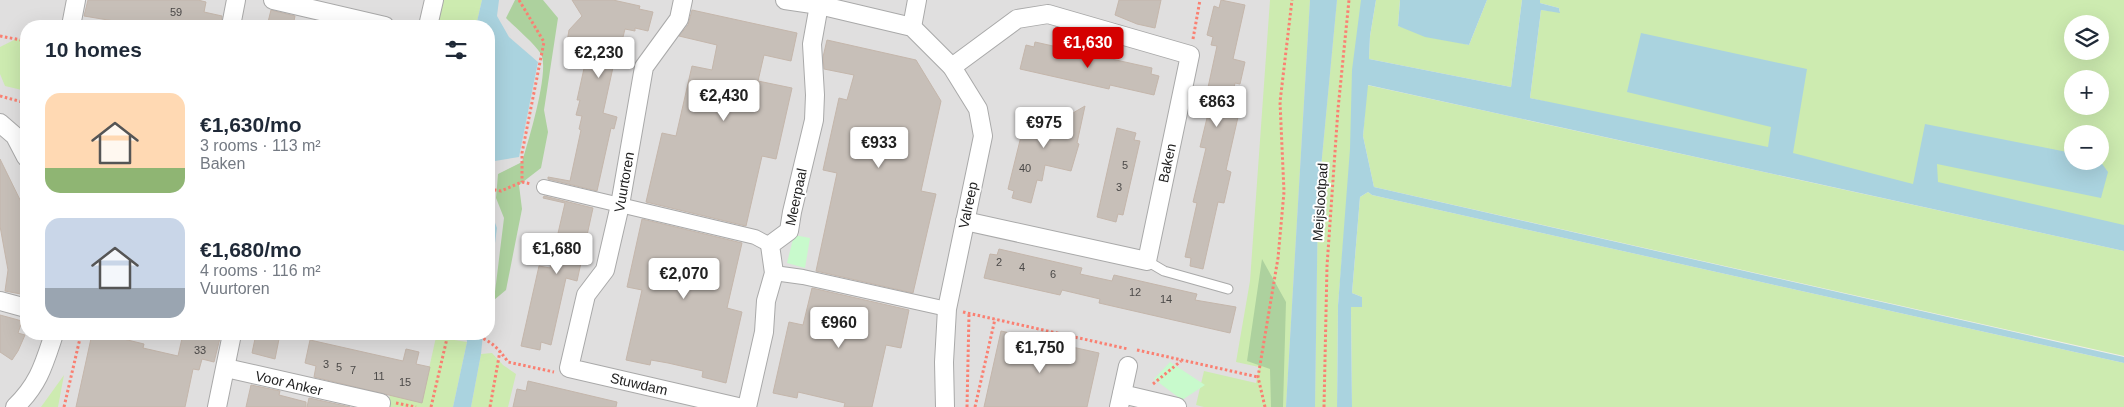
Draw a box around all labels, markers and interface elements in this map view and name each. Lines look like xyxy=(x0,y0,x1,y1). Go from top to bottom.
house number: 59 xyxy=(170,6,182,18)
map controls xyxy=(2064,15,2109,170)
button: layers xyxy=(2064,15,2109,60)
pin: €1,630 xyxy=(1047,27,1129,69)
text: €1,630 xyxy=(1064,34,1112,51)
icon: filters xyxy=(442,36,470,64)
pin: €2,230 xyxy=(558,36,640,79)
text: 10 homes xyxy=(45,38,142,61)
text: €2,230 xyxy=(575,44,623,61)
button: + xyxy=(2064,70,2109,115)
pin: €2,430 xyxy=(683,80,765,122)
pin: €863 xyxy=(1187,86,1247,128)
text: €2,430 xyxy=(700,87,748,104)
text: €863 xyxy=(1199,93,1235,110)
pin: €975 xyxy=(1014,106,1074,149)
icon: home xyxy=(85,113,145,173)
text: €1,630/mo xyxy=(200,113,302,136)
text: €975 xyxy=(1026,114,1062,131)
button: − xyxy=(2064,125,2109,170)
pin: €933 xyxy=(849,126,909,169)
text: €933 xyxy=(861,134,897,151)
text: 3 rooms · 113 m² xyxy=(200,137,321,154)
street label: Baken xyxy=(1155,142,1179,184)
street label: Vuurtoren xyxy=(611,151,637,213)
text: Baken xyxy=(200,155,245,172)
house number: 5 xyxy=(1122,159,1128,171)
house number: 40 xyxy=(1019,162,1031,174)
street label: Meijslootpad xyxy=(1309,162,1331,242)
street label: Meerpaal xyxy=(782,167,810,227)
street label: Valreep xyxy=(955,180,981,230)
house number: 3 xyxy=(1116,181,1122,193)
pin: €1,680 xyxy=(516,232,598,275)
icon: home xyxy=(85,238,145,298)
text: €1,680/mo xyxy=(200,238,302,261)
text: €1,680 xyxy=(533,240,581,257)
house number: 2 xyxy=(996,256,1002,268)
pin: €2,070 xyxy=(643,258,725,300)
house number: 4 xyxy=(1019,261,1025,273)
text: 4 rooms · 116 m² xyxy=(200,262,321,279)
text: €2,070 xyxy=(660,265,708,282)
house number: 6 xyxy=(1050,268,1056,280)
text: Vuurtoren xyxy=(200,280,270,297)
house number: 12 xyxy=(1129,286,1141,298)
house number: 14 xyxy=(1160,293,1172,305)
pin: €960 xyxy=(809,306,869,349)
text: €960 xyxy=(821,314,857,331)
pin: €1,750 xyxy=(999,332,1081,374)
text: €1,750 xyxy=(1016,339,1064,356)
house number: 33 xyxy=(194,344,206,356)
house number: 3 xyxy=(323,358,329,370)
house number: 5 xyxy=(336,361,342,373)
house number: 7 xyxy=(350,364,356,376)
street label: Voor Anker xyxy=(254,368,324,399)
house number: 11 xyxy=(373,370,385,382)
street label: Stuwdam xyxy=(609,370,669,398)
house number: 15 xyxy=(399,376,411,388)

